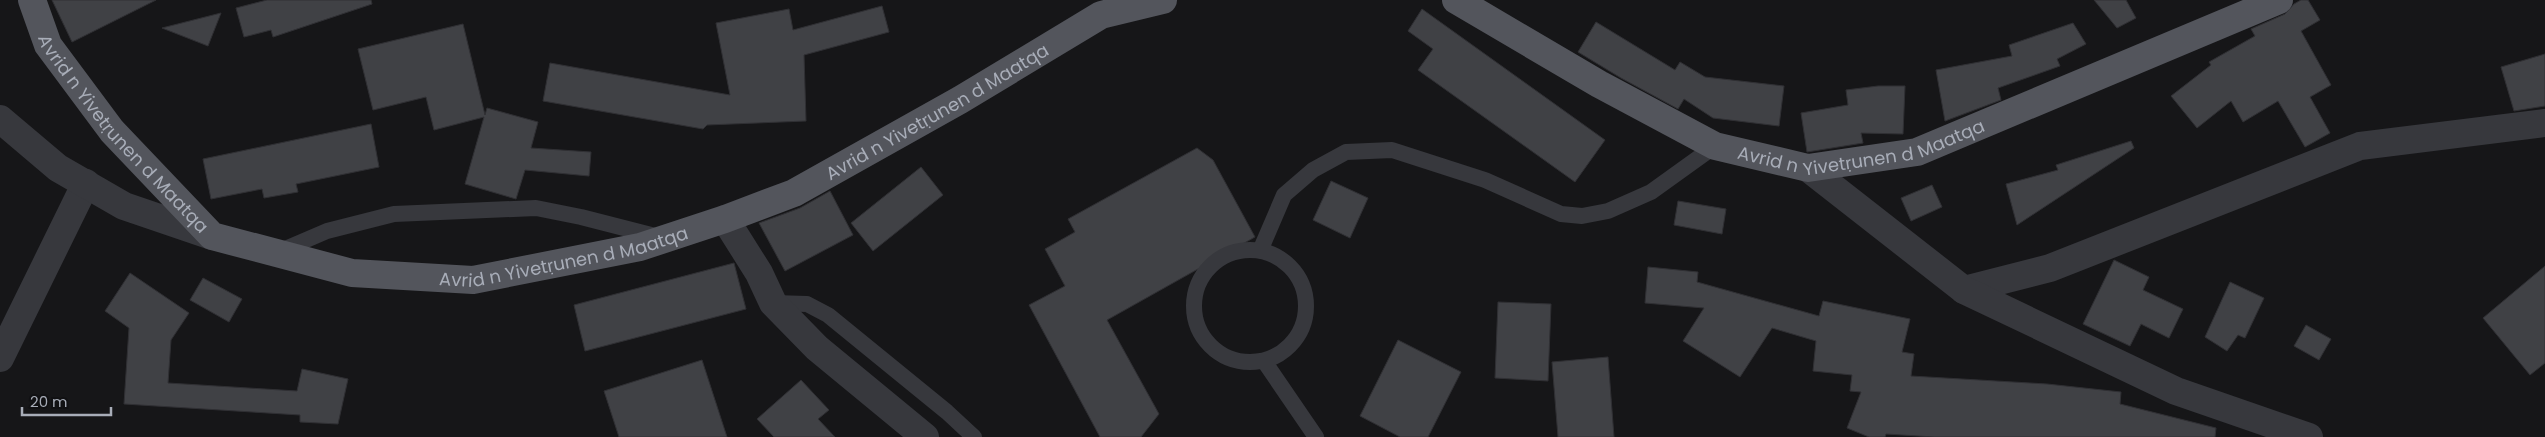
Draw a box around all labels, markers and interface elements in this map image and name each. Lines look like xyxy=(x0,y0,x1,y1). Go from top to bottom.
street label: Avrid n Yivetṛunen d Maatqa xyxy=(33,31,215,238)
street label: Avrid n Yivetṛunen d Maatqa xyxy=(821,37,1053,186)
street label: Avrid n Yivetṛunen d Maatqa xyxy=(1735,113,1988,181)
street label: Avrid n Yivetṛunen d Maatqa xyxy=(438,220,691,292)
scale bar xyxy=(22,384,111,416)
text: 20 m xyxy=(30,391,68,412)

